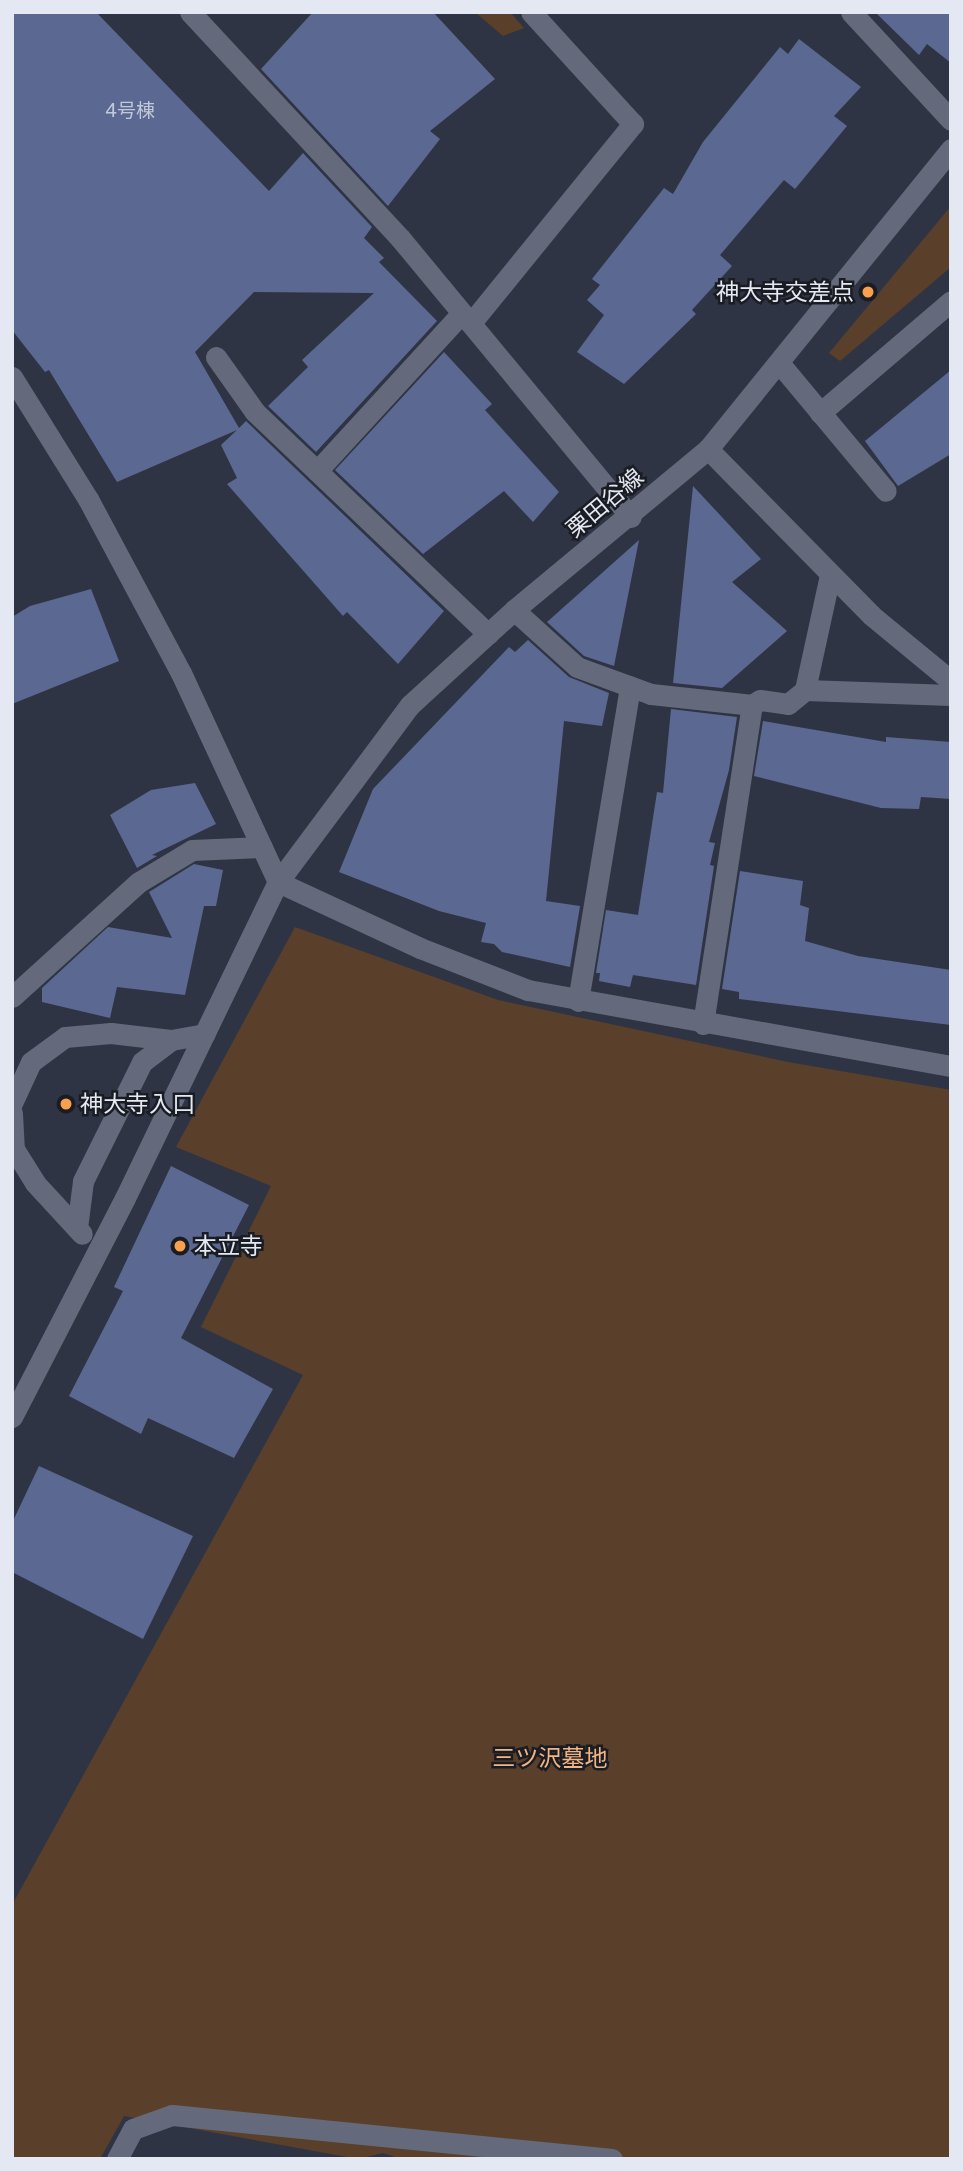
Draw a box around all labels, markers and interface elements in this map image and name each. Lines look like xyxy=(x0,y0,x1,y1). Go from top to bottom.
house number: 4号棟 xyxy=(105,100,155,122)
place label: 神大寺交差点 xyxy=(716,278,854,306)
marker: 神大寺交差点 xyxy=(860,284,876,300)
street label: 栗田谷線 xyxy=(561,463,649,543)
place label: 神大寺入口 xyxy=(80,1090,195,1118)
marker: 神大寺入口 xyxy=(58,1096,74,1112)
place label: 本立寺 xyxy=(194,1232,263,1260)
marker: 本立寺 xyxy=(172,1238,188,1254)
park label: 三ツ沢墓地 xyxy=(493,1744,607,1772)

